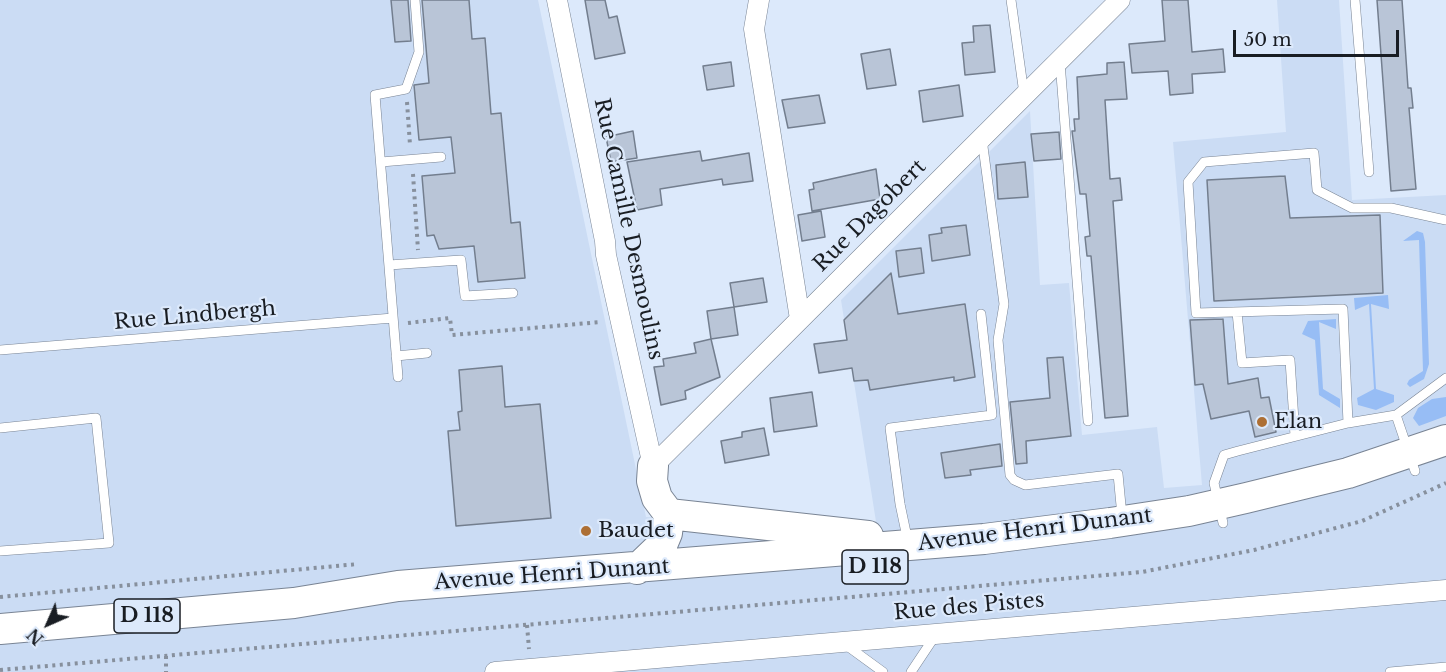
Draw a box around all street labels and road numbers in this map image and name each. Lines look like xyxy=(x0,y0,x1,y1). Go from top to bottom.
street label: Rue Camille Desmoulins xyxy=(588,96,668,362)
street label: Rue Dagobert xyxy=(809,155,931,277)
street label: Rue Lindbergh xyxy=(113,296,277,336)
street label: Avenue Henri Dunant xyxy=(916,503,1154,557)
road number: D 118 xyxy=(842,550,908,584)
street label: Avenue Henri Dunant xyxy=(434,554,670,596)
street label: Rue des Pistes xyxy=(893,588,1045,626)
road number: D 118 xyxy=(114,599,180,633)

